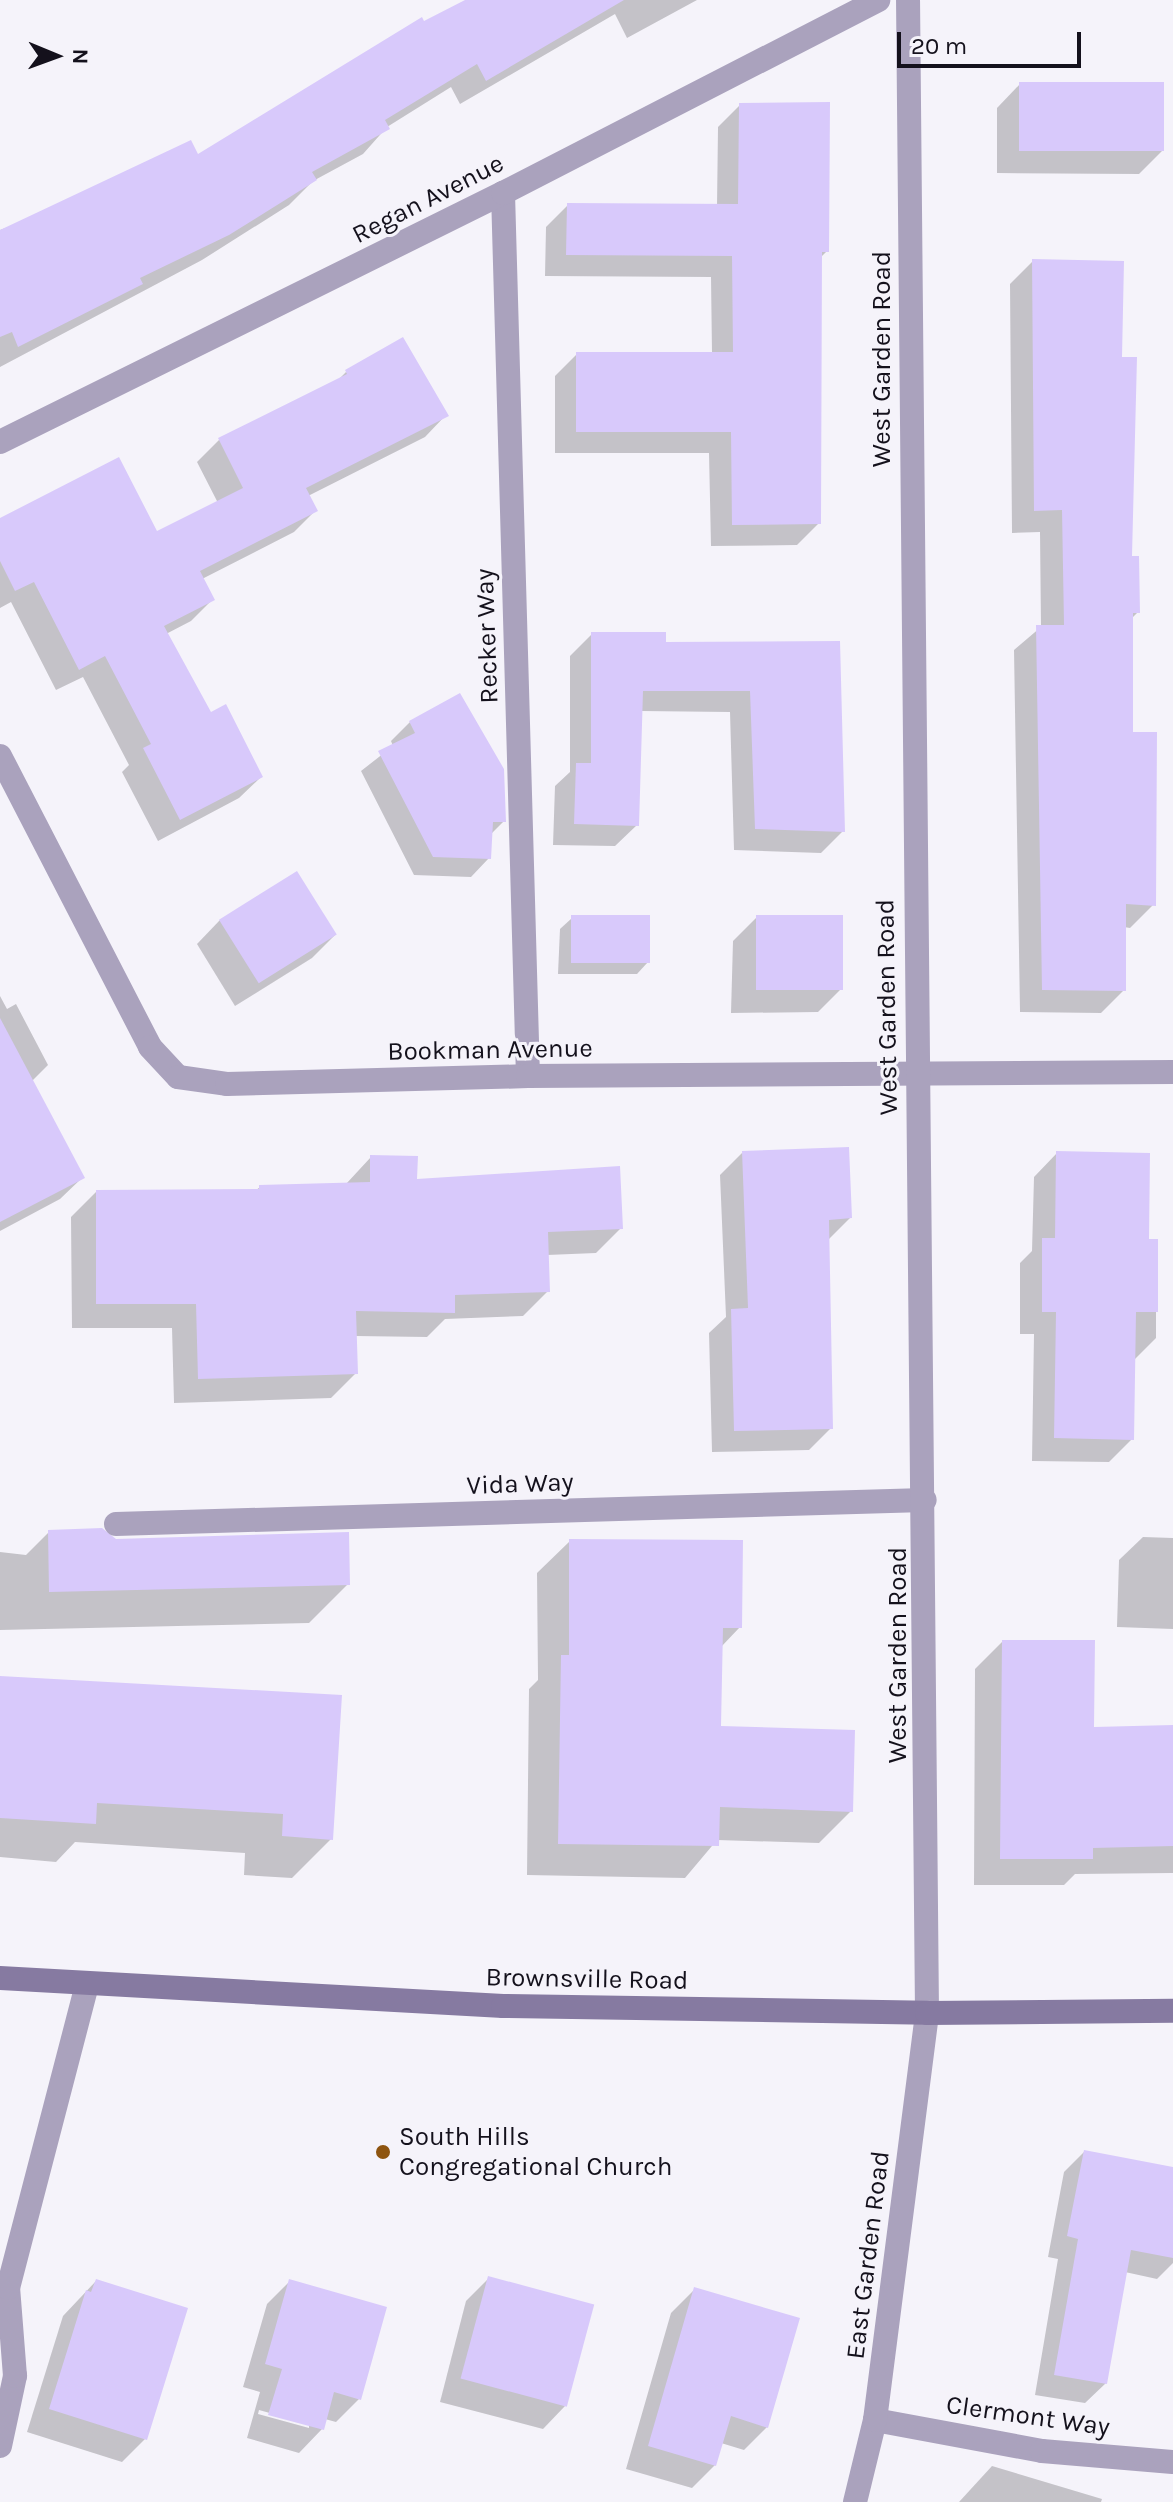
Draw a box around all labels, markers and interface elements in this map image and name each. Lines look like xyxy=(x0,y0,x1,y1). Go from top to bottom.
north arrow xyxy=(16,16,96,96)
scale bar xyxy=(901,16,1085,66)
text: 20 m xyxy=(911,32,967,60)
text: N xyxy=(67,48,93,65)
street label: Regan Avenue xyxy=(347,147,509,251)
street label: West Garden Road xyxy=(866,251,898,467)
street label: Recker Way xyxy=(469,568,505,704)
street label: West Garden Road xyxy=(870,899,904,1115)
street label: Bookman Avenue xyxy=(387,1033,593,1067)
street label: Vida Way xyxy=(466,1467,574,1501)
street label: West Garden Road xyxy=(882,1547,914,1763)
street label: Brownsville Road xyxy=(485,1962,689,1996)
place label: South Hills Congregational Church xyxy=(399,2121,672,2182)
marker: South Hills Congregational Church xyxy=(374,2143,392,2161)
street label: East Garden Road xyxy=(840,2149,896,2361)
street label: Clermont Way xyxy=(944,2389,1112,2443)

